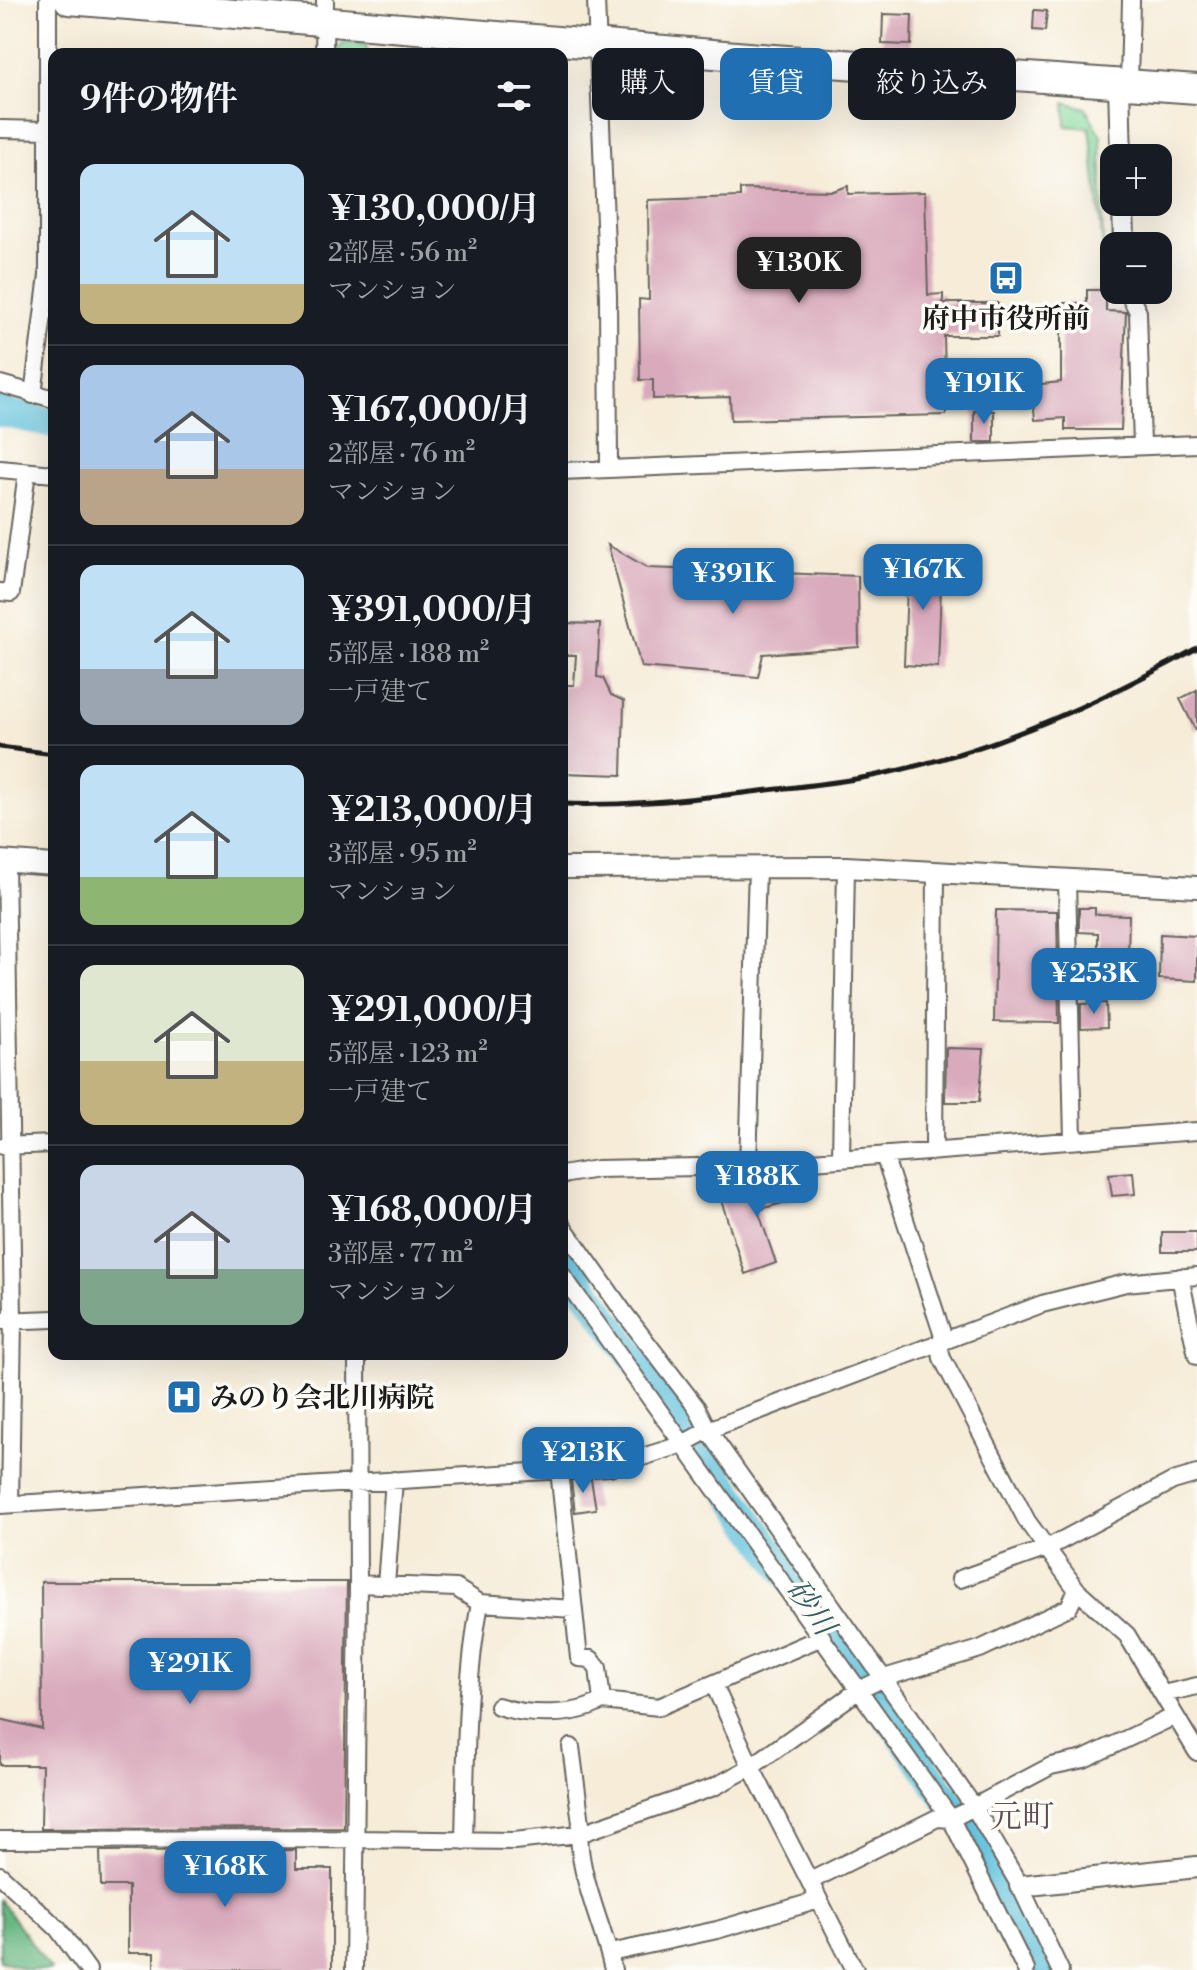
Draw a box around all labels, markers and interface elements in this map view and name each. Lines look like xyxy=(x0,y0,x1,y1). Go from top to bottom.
chip: 購入 xyxy=(592,48,704,120)
chip: 賃貸 xyxy=(720,48,832,120)
chip: 絞り込み xyxy=(848,48,1016,120)
icon: filters xyxy=(492,74,536,118)
text: 9件の物件 xyxy=(80,79,237,121)
map controls xyxy=(1100,144,1172,304)
button: + xyxy=(1100,144,1172,216)
text: ¥130,000/月 xyxy=(328,189,541,231)
icon: home xyxy=(144,196,240,292)
button: − xyxy=(1100,232,1172,304)
text: 2部屋 · 56 m² xyxy=(328,237,477,269)
pin: ¥130K xyxy=(743,237,855,305)
text: ¥130K xyxy=(755,247,843,279)
bus stop icon: 府中市役所前 xyxy=(987,259,1025,297)
text: マンション xyxy=(328,275,457,307)
place label: 府中市役所前 xyxy=(922,302,1090,337)
pin: ¥191K xyxy=(928,358,1040,426)
text: ¥191K xyxy=(944,368,1025,400)
text: ¥167,000/月 xyxy=(328,390,532,432)
icon: home xyxy=(144,397,240,493)
text: 2部屋 · 76 m² xyxy=(328,438,475,470)
text: マンション xyxy=(328,476,457,508)
pin: ¥167K xyxy=(867,544,979,612)
pin: ¥391K xyxy=(677,548,789,616)
text: ¥167K xyxy=(881,554,965,586)
text: ¥391K xyxy=(691,558,775,590)
text: ¥391,000/月 xyxy=(328,590,537,632)
icon: home xyxy=(144,597,240,693)
text: 5部屋 · 188 m² xyxy=(328,638,489,670)
text: 一戸建て xyxy=(328,676,432,708)
text: ¥213,000/月 xyxy=(328,790,538,832)
icon: home xyxy=(144,797,240,893)
text: 3部屋 · 95 m² xyxy=(328,838,477,870)
text: マンション xyxy=(328,876,457,908)
pin: ¥253K xyxy=(1038,948,1150,1016)
text: ¥253K xyxy=(1049,958,1139,990)
text: ¥291,000/月 xyxy=(328,990,537,1032)
icon: home xyxy=(144,997,240,1093)
text: 5部屋 · 123 m² xyxy=(328,1038,487,1070)
text: 一戸建て xyxy=(328,1076,432,1108)
pin: ¥188K xyxy=(701,1151,813,1219)
text: ¥188K xyxy=(714,1161,800,1193)
text: ¥168,000/月 xyxy=(328,1190,537,1232)
icon: home xyxy=(144,1197,240,1293)
text: 3部屋 · 77 m² xyxy=(328,1238,473,1270)
text: マンション xyxy=(328,1276,457,1308)
hospital icon: みのり会北川病院 xyxy=(165,1378,203,1416)
place label: みのり会北川病院 xyxy=(210,1381,434,1416)
pin: ¥213K xyxy=(527,1427,639,1495)
text: ¥213K xyxy=(540,1437,626,1469)
water label: 砂川 xyxy=(777,1572,845,1646)
pin: ¥291K xyxy=(134,1638,246,1706)
text: ¥291K xyxy=(147,1648,233,1680)
district label: 元町 xyxy=(990,1797,1054,1837)
pin: ¥168K xyxy=(169,1841,281,1909)
text: ¥168K xyxy=(182,1851,268,1883)

